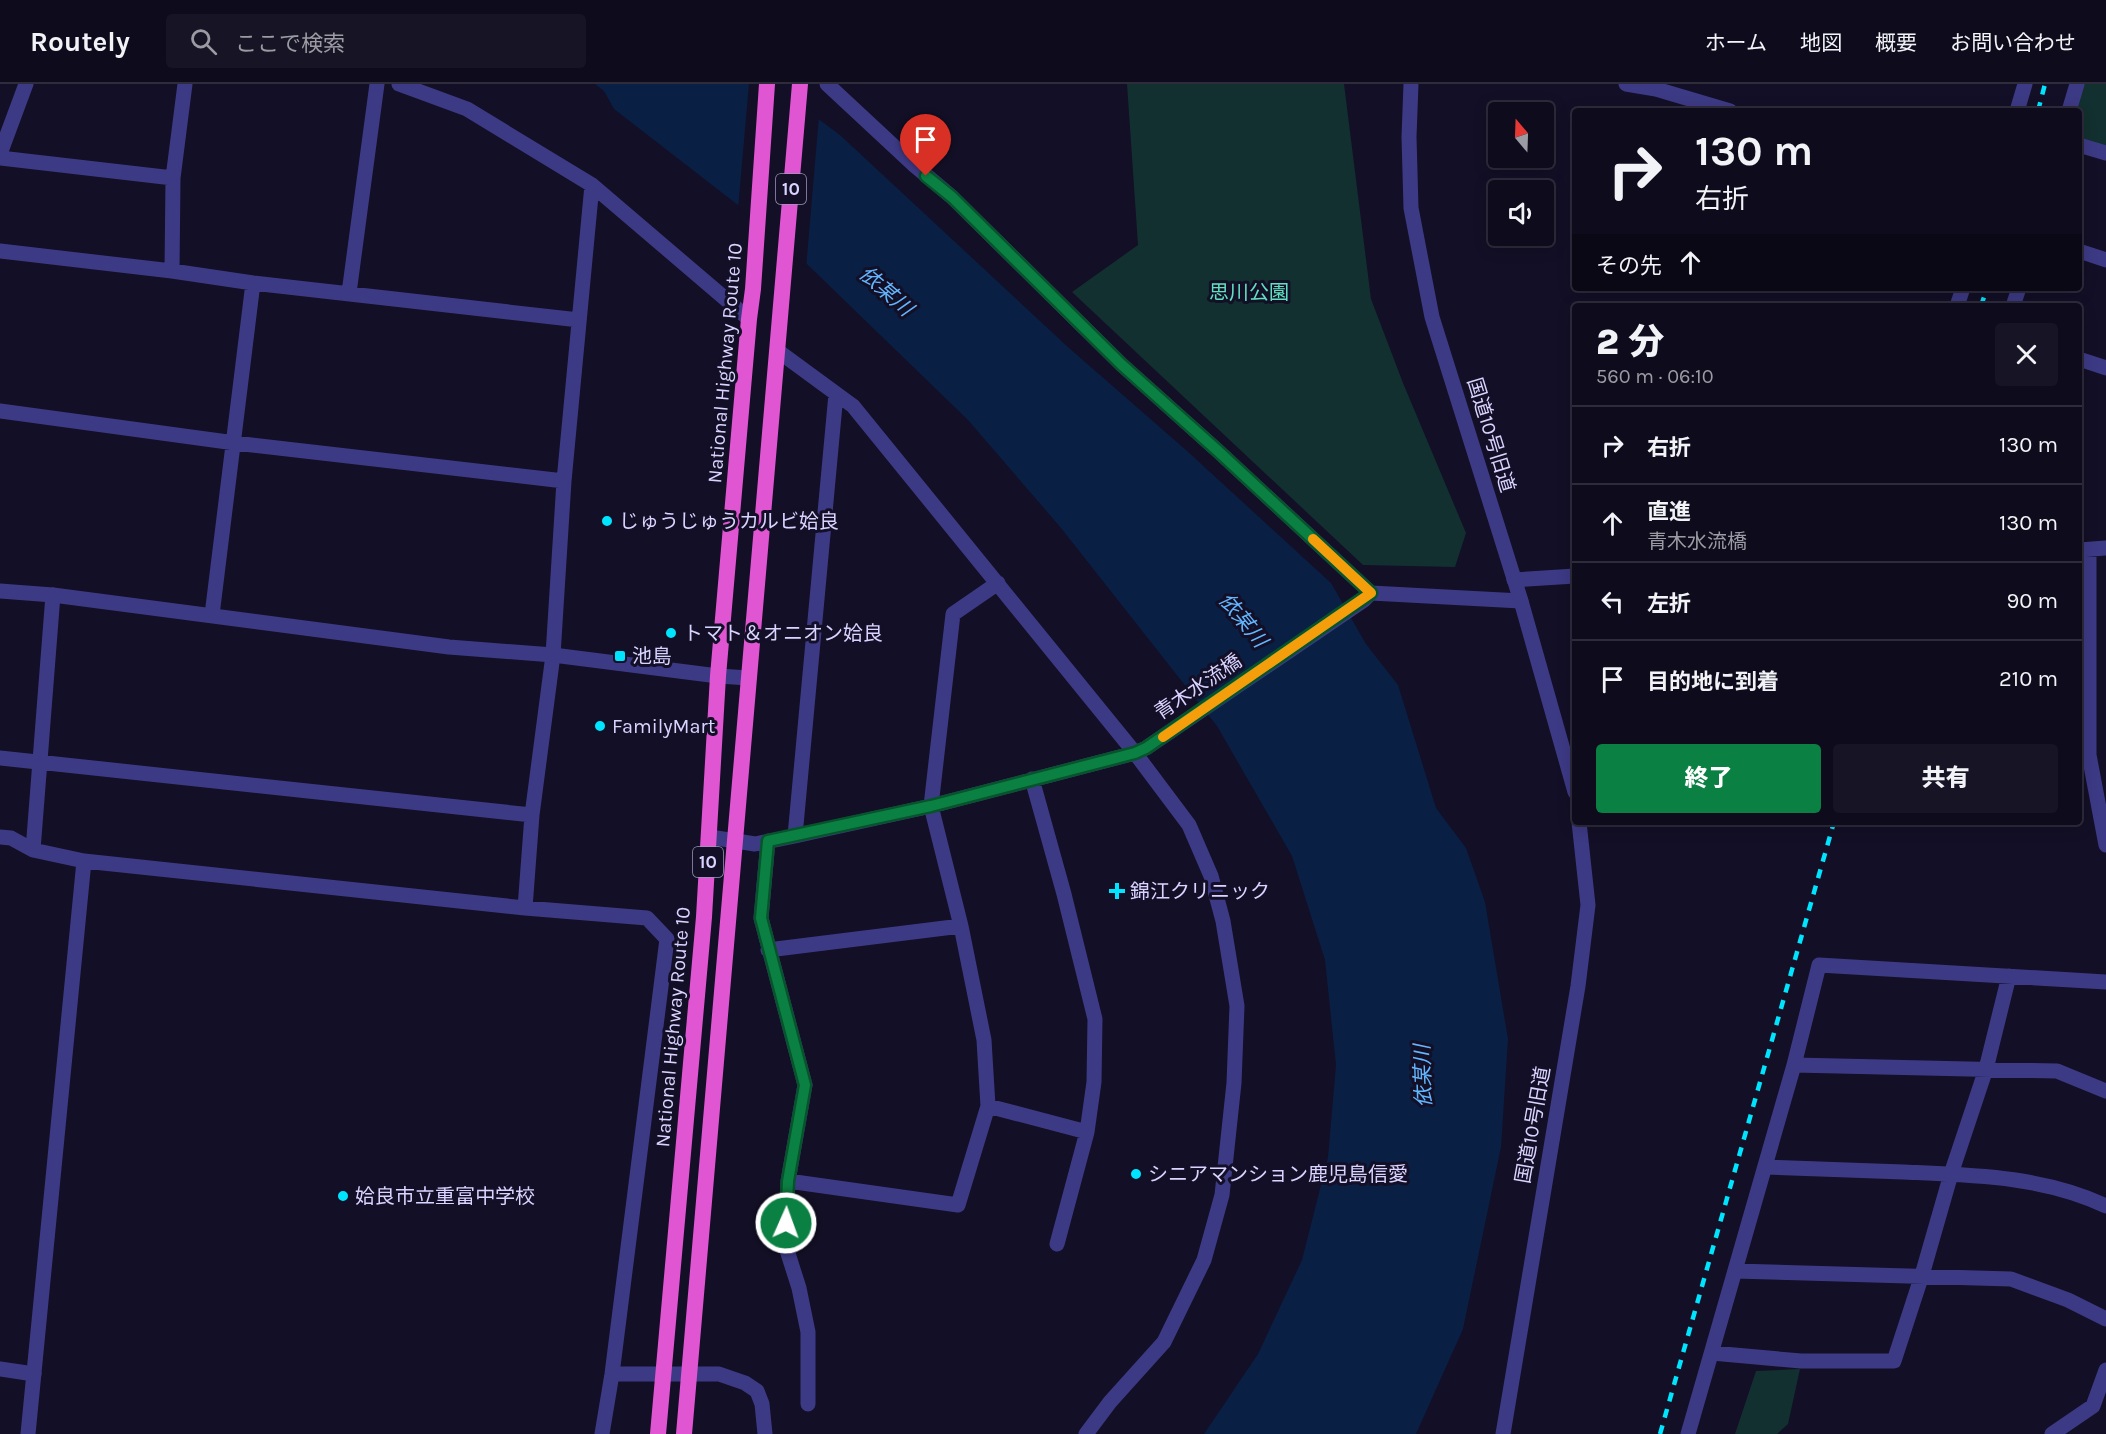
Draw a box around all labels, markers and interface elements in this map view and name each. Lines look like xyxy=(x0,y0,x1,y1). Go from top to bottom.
search box xyxy=(166,14,586,68)
text: Routely xyxy=(30,25,130,58)
icon: search xyxy=(187,25,220,58)
text: ここで検索 xyxy=(235,31,345,57)
text: ホーム xyxy=(1705,31,1767,55)
text: 地図 xyxy=(1800,31,1842,55)
text: 概要 xyxy=(1875,31,1917,55)
text: お問い合わせ xyxy=(1950,31,2076,55)
north arrow xyxy=(1488,102,1554,168)
map controls xyxy=(1488,102,1554,246)
pin xyxy=(900,114,951,176)
icon: arrive xyxy=(909,123,942,156)
text: 130 m xyxy=(1695,126,1813,176)
icon: right xyxy=(1596,132,1674,210)
road number: 10 xyxy=(776,174,806,204)
button: sound xyxy=(1488,180,1554,246)
text: 右折 xyxy=(1695,183,1749,215)
street label: National Highway Route 10 xyxy=(703,242,747,484)
icon: ahead xyxy=(1674,246,1707,279)
text: その先 xyxy=(1596,253,1662,279)
water label: 依某川 xyxy=(854,261,919,322)
park label: 思川公園 xyxy=(1209,281,1289,304)
text: 2 分 xyxy=(1596,321,1664,363)
button: close xyxy=(1995,323,2058,386)
text: 560 m · 06:10 xyxy=(1596,365,1714,388)
street label: 国道10号旧道 xyxy=(1463,375,1519,495)
icon: right xyxy=(1596,429,1629,462)
text: 130 m xyxy=(1999,432,2058,458)
text: 右折 xyxy=(1647,435,1691,461)
text: 直進 xyxy=(1647,499,1691,525)
icon: ahead xyxy=(1596,507,1629,540)
place label: じゅうじゅうカルビ姶良 xyxy=(619,510,839,533)
text: 130 m xyxy=(1999,510,2058,536)
marker: じゅうじゅうカルビ姶良 xyxy=(600,514,614,528)
text: 青木水流橋 xyxy=(1647,530,1747,553)
icon: left xyxy=(1596,585,1629,618)
water label: 依某川 xyxy=(1214,588,1273,654)
text: 90 m xyxy=(2006,588,2058,614)
text: 左折 xyxy=(1647,591,1691,617)
place label: トマト＆オニオン姶良 xyxy=(683,622,883,645)
marker: トマト＆オニオン姶良 xyxy=(664,626,678,640)
place label: 池島 xyxy=(632,645,672,668)
marker: 池島 xyxy=(613,649,627,663)
street label: 青木水流橋 xyxy=(1150,650,1246,724)
icon: arrive xyxy=(1596,663,1629,696)
text: 210 m xyxy=(1999,666,2058,692)
text: 目的地に到着 xyxy=(1647,669,1779,695)
place label: FamilyMart xyxy=(612,715,716,738)
marker: FamilyMart xyxy=(593,719,607,733)
button: 終了 xyxy=(1596,744,1821,813)
button: 共有 xyxy=(1833,744,2058,813)
road number: 10 xyxy=(693,847,723,877)
place label: 錦江クリニック xyxy=(1130,880,1270,903)
marker: 錦江クリニック xyxy=(1108,882,1126,900)
street label: National Highway Route 10 xyxy=(651,906,695,1148)
water label: 依某川 xyxy=(1410,1042,1436,1108)
street label: 国道10号旧道 xyxy=(1511,1065,1555,1185)
place label: シニアマンション鹿児島信愛 xyxy=(1148,1163,1408,1186)
marker: シニアマンション鹿児島信愛 xyxy=(1129,1167,1143,1181)
place label: 姶良市立重富中学校 xyxy=(355,1185,535,1208)
marker: 姶良市立重富中学校 xyxy=(336,1189,350,1203)
position arrow xyxy=(754,1191,818,1255)

